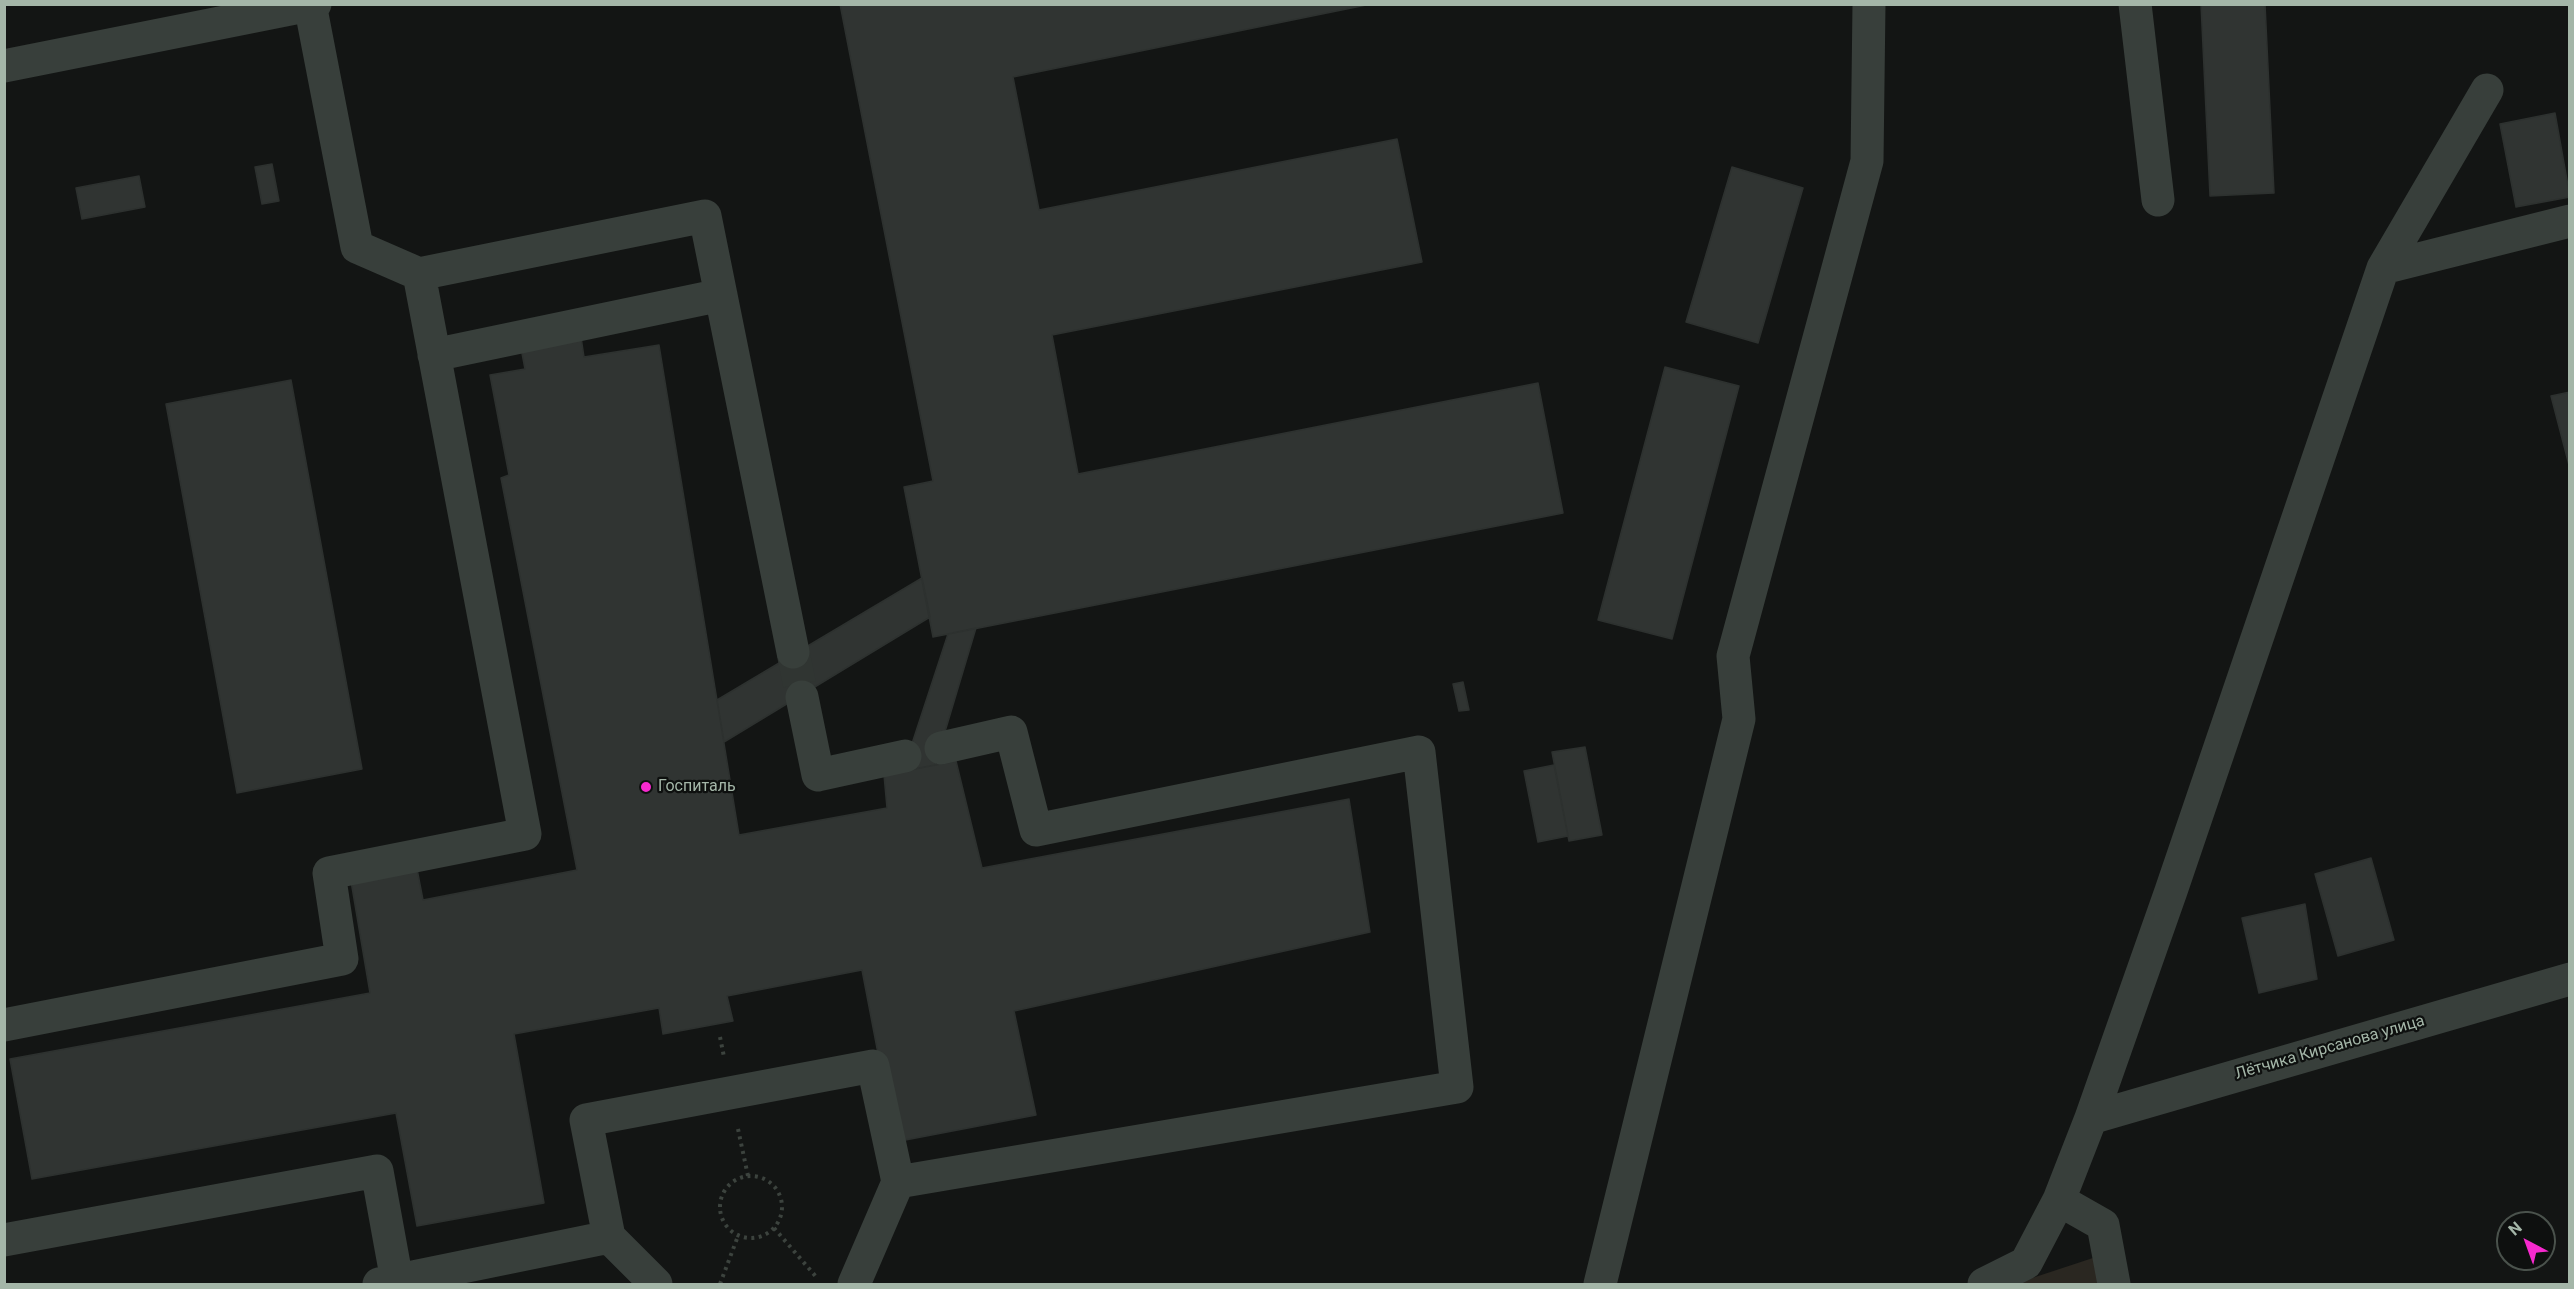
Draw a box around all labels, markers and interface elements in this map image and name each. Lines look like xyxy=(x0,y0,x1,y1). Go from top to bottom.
place label: Госпиталь xyxy=(658,777,736,797)
marker: Госпиталь xyxy=(639,780,653,794)
street label: Лётчика Кирсанова улица xyxy=(2233,1012,2427,1084)
north arrow xyxy=(2496,1211,2556,1271)
text: N xyxy=(2505,1218,2526,1239)

